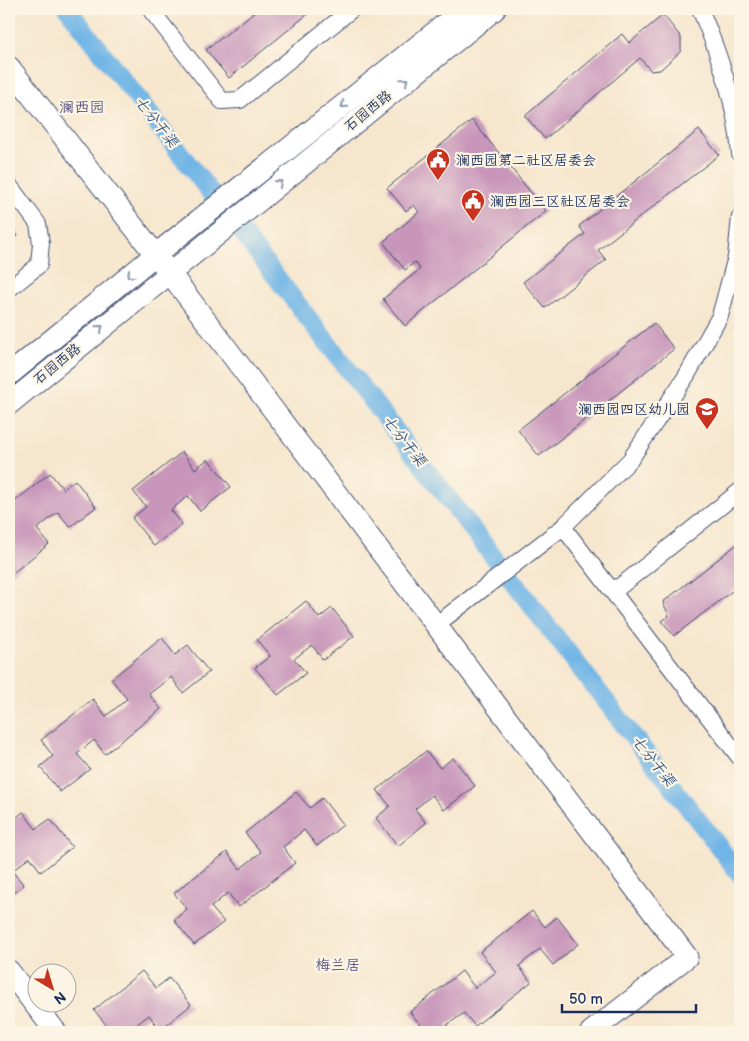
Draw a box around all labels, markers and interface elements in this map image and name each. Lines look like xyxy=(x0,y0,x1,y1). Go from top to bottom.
one-way arrow xyxy=(399,79,408,87)
street label: 石园西路 xyxy=(341,87,395,135)
water label: 七分干渠 xyxy=(130,93,183,153)
district label: 澜西园 xyxy=(59,98,105,117)
one-way arrow xyxy=(341,99,350,107)
public building icon: 澜西园第二社区居委会 xyxy=(425,147,451,181)
place label: 澜西园第二社区居委会 xyxy=(456,152,596,169)
one-way arrow xyxy=(273,180,282,189)
public building icon: 澜西园三区社区居委会 xyxy=(460,188,486,222)
place label: 澜西园三区社区居委会 xyxy=(490,193,630,210)
one-way arrow xyxy=(127,270,136,278)
one-way arrow xyxy=(95,325,104,334)
street label: 石园西路 xyxy=(30,340,84,388)
school or university icon: 澜西园四区幼儿园 xyxy=(694,396,720,430)
place label: 澜西园四区幼儿园 xyxy=(578,401,690,418)
water label: 七分干渠 xyxy=(378,412,431,472)
water label: 七分干渠 xyxy=(627,732,680,792)
district label: 梅兰居 xyxy=(315,956,361,975)
north arrow xyxy=(28,964,78,1014)
scale bar xyxy=(562,981,695,1013)
text: N xyxy=(50,988,69,1008)
text: 50 m xyxy=(569,990,603,1009)

